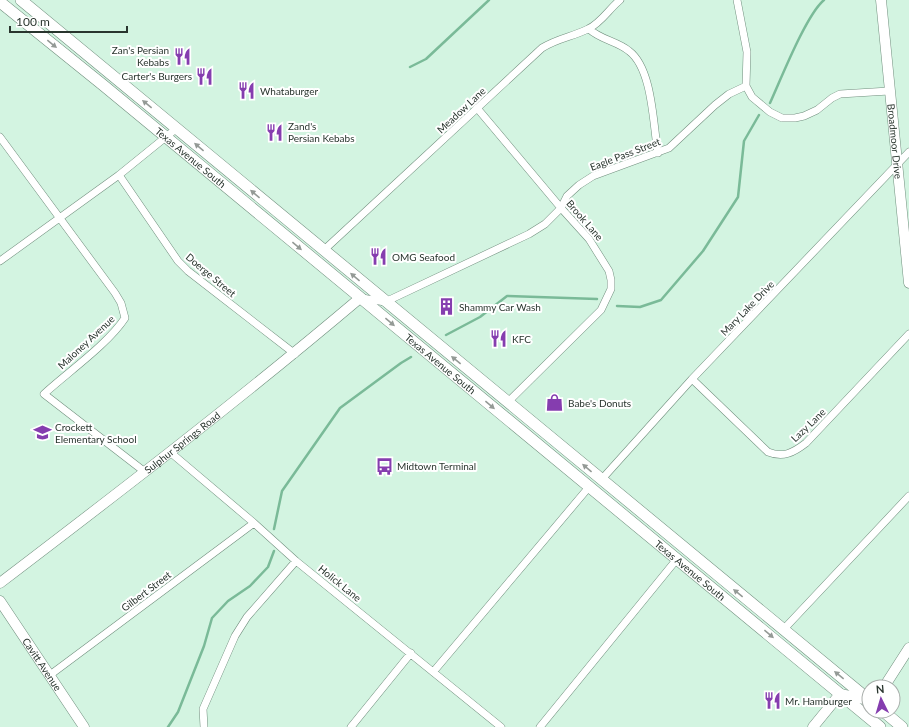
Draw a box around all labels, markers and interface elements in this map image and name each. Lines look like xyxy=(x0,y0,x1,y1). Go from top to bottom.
scale bar xyxy=(10,8,127,34)
text: 100 m xyxy=(16,14,50,29)
one-way arrow xyxy=(47,40,58,48)
place label: Zan's Persian Kebabs xyxy=(112,44,169,68)
restaurant icon: Zan's Persian Kebabs xyxy=(172,46,192,66)
restaurant icon: Carter's Burgers xyxy=(195,66,215,86)
place label: Carter's Burgers xyxy=(122,70,192,82)
restaurant icon: Whataburger xyxy=(237,81,257,101)
place label: Whataburger xyxy=(260,85,318,97)
street label: Meadow Lane xyxy=(434,85,488,135)
one-way arrow xyxy=(141,100,152,108)
street label: Broadmoor Drive xyxy=(885,103,905,179)
place label: Zand's Persian Kebabs xyxy=(288,120,355,144)
restaurant icon: Zand's Persian Kebabs xyxy=(265,122,285,142)
street label: Texas Avenue South xyxy=(153,125,228,190)
street label: Eagle Pass Street xyxy=(588,135,662,173)
one-way arrow xyxy=(194,142,204,151)
one-way arrow xyxy=(250,189,260,198)
street label: Brook Lane xyxy=(564,197,606,243)
one-way arrow xyxy=(292,241,302,250)
restaurant icon: OMG Seafood xyxy=(369,247,389,267)
street label: Doerge Street xyxy=(184,251,239,300)
place label: OMG Seafood xyxy=(392,251,455,263)
one-way arrow xyxy=(350,272,360,281)
street label: Mary Lake Drive xyxy=(718,278,776,338)
building icon: Shammy Car Wash xyxy=(436,297,456,317)
place label: Shammy Car Wash xyxy=(459,301,541,313)
street label: Maloney Avenue xyxy=(55,313,117,371)
one-way arrow xyxy=(384,318,395,327)
restaurant icon: KFC xyxy=(489,329,509,349)
street label: Texas Avenue South xyxy=(403,331,478,396)
place label: KFC xyxy=(512,333,531,345)
one-way arrow xyxy=(450,356,461,364)
shop icon: Babe's Donuts xyxy=(545,393,565,413)
place label: Babe's Donuts xyxy=(568,397,631,409)
one-way arrow xyxy=(485,401,496,410)
street label: Lazy Lane xyxy=(788,406,828,444)
street label: Sulphur Springs Road xyxy=(142,409,222,476)
place label: Crockett Elementary School xyxy=(55,421,137,445)
school or university icon: Crockett Elementary School xyxy=(32,423,52,443)
bus stop icon: Midtown Terminal xyxy=(374,456,394,476)
place label: Midtown Terminal xyxy=(397,460,476,472)
one-way arrow xyxy=(582,463,593,472)
street label: Texas Avenue South xyxy=(652,538,728,603)
street label: Holick Lane xyxy=(316,562,364,604)
street label: Gilbert Street xyxy=(119,568,174,614)
one-way arrow xyxy=(733,588,743,597)
one-way arrow xyxy=(763,629,774,638)
street label: Cavitt Avenue xyxy=(20,635,64,693)
one-way arrow xyxy=(833,671,844,679)
north arrow xyxy=(861,679,901,719)
text: N xyxy=(875,682,885,695)
restaurant icon: Mr. Hamburger xyxy=(762,691,782,711)
place label: Mr. Hamburger xyxy=(785,695,852,707)

